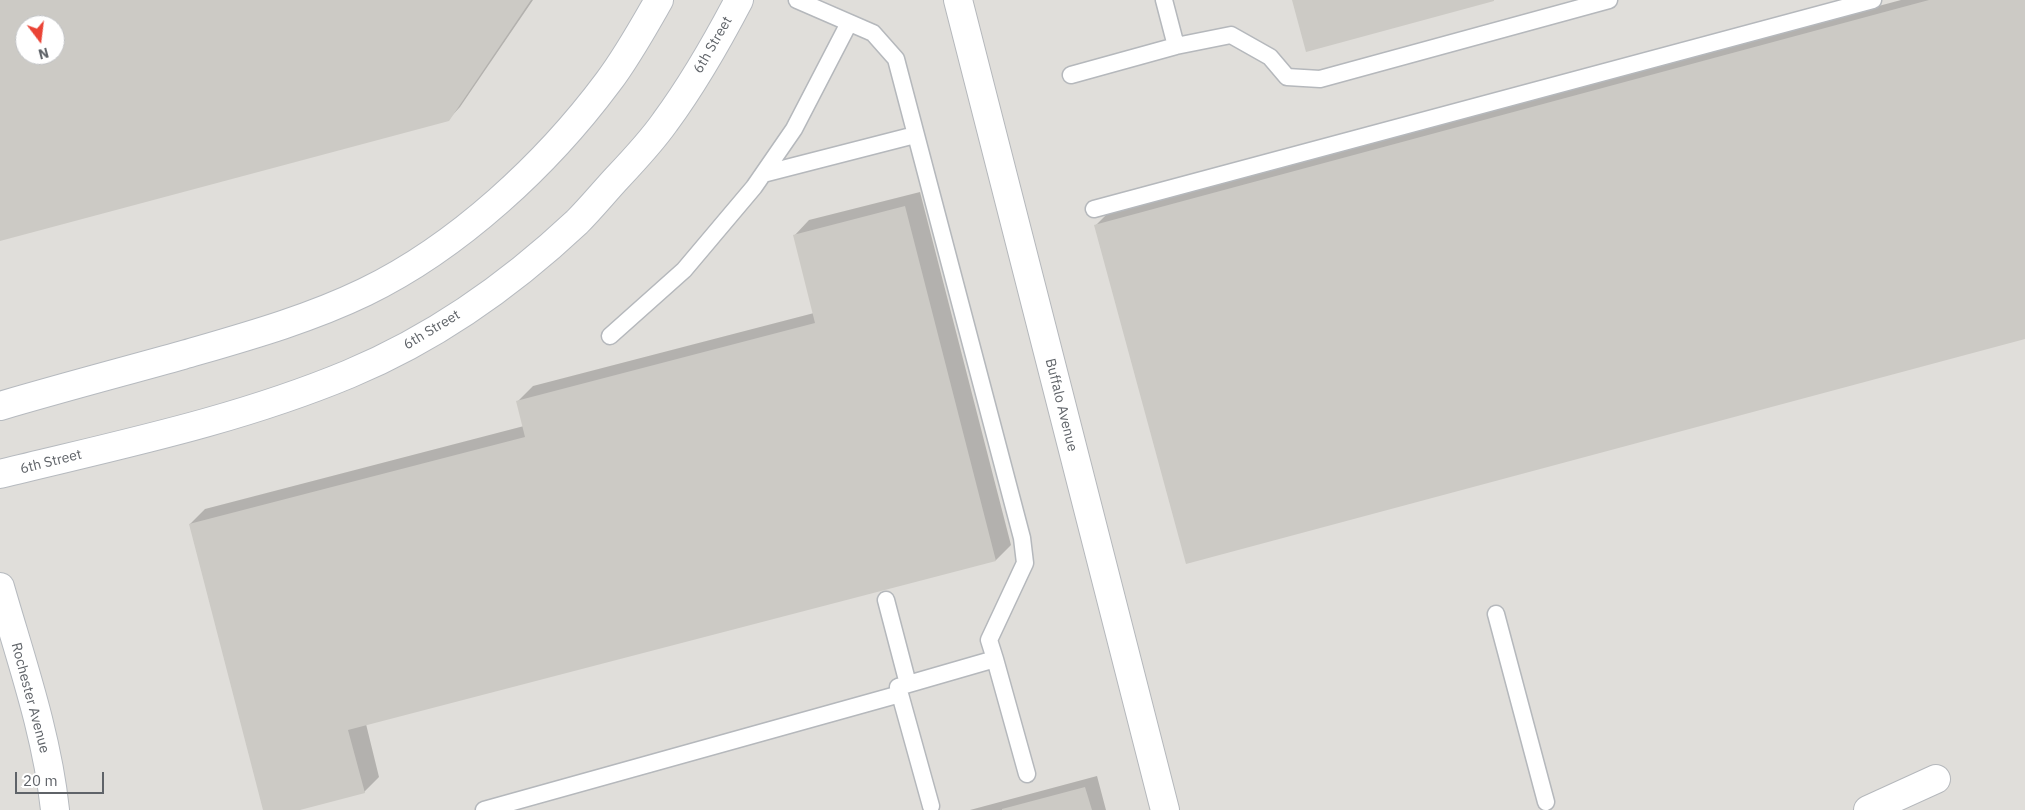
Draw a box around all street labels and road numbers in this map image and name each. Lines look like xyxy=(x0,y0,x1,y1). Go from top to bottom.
street label: 6th Street xyxy=(690,14,736,76)
street label: 6th Street xyxy=(401,307,463,353)
street label: Buffalo Avenue xyxy=(1041,357,1081,453)
street label: 6th Street xyxy=(18,446,84,478)
street label: Rochester Avenue xyxy=(7,641,53,755)

